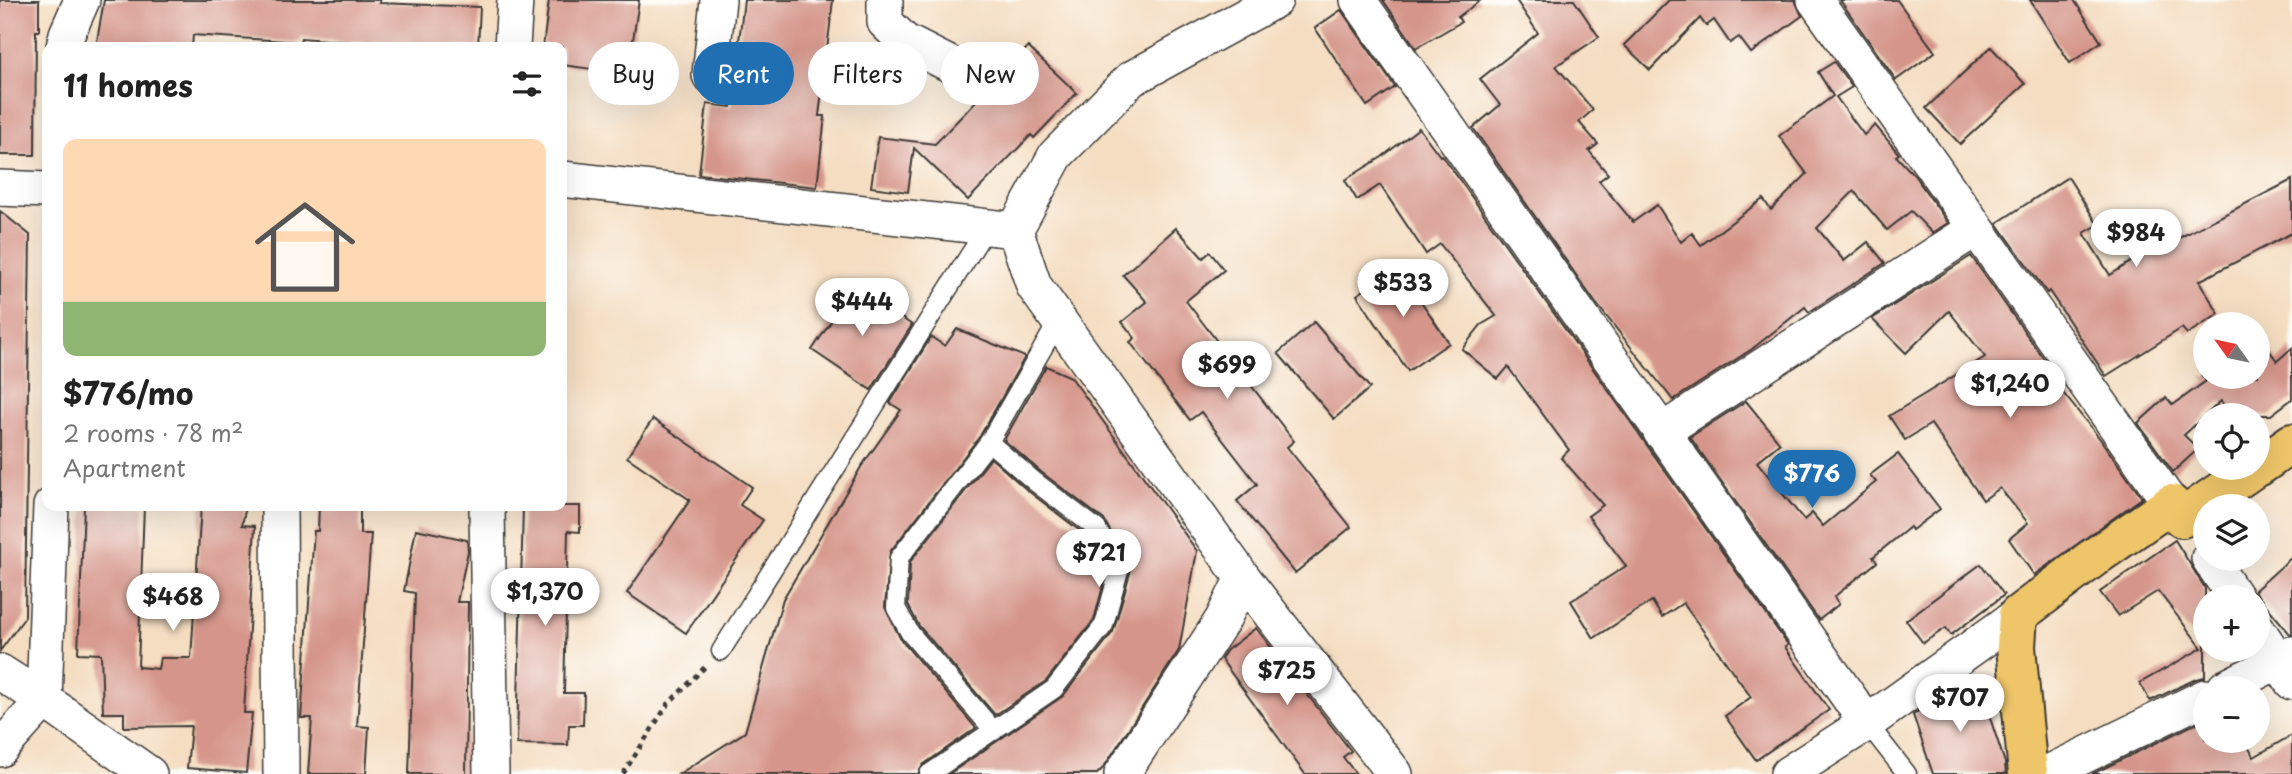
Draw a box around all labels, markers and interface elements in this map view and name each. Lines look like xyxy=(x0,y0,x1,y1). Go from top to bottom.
chip: Buy xyxy=(588,42,679,105)
chip: Rent xyxy=(693,42,794,105)
chip: Filters xyxy=(808,42,927,105)
chip: New xyxy=(941,42,1039,105)
text: 11 homes xyxy=(63,62,193,107)
icon: filters xyxy=(508,65,546,103)
icon: home xyxy=(242,184,368,310)
pin: $984 xyxy=(2095,210,2177,269)
text: $984 xyxy=(2107,214,2165,249)
pin: $533 xyxy=(1362,260,1444,319)
text: $533 xyxy=(1373,264,1433,299)
pin: $444 xyxy=(821,278,903,338)
text: $444 xyxy=(831,283,893,318)
north arrow xyxy=(2193,312,2270,388)
map controls xyxy=(2193,312,2270,753)
pin: $699 xyxy=(1186,342,1268,401)
text: $699 xyxy=(1198,346,1256,381)
pin: $1,240 xyxy=(1953,360,2067,420)
text: $1,240 xyxy=(1970,365,2050,400)
text: $776/mo xyxy=(63,370,193,415)
button: locate xyxy=(2193,403,2270,480)
text: 2 rooms · 78 m² xyxy=(63,415,243,450)
text: Apartment xyxy=(63,450,186,485)
pin: $776 xyxy=(1771,450,1853,510)
text: $776 xyxy=(1784,455,1840,490)
button: layers xyxy=(2193,494,2270,571)
pin: $721 xyxy=(1058,530,1140,589)
text: $721 xyxy=(1072,534,1126,569)
pin: $1,370 xyxy=(488,568,602,628)
text: $1,370 xyxy=(507,573,583,608)
pin: $468 xyxy=(132,574,214,633)
text: $468 xyxy=(142,578,204,613)
button: + xyxy=(2193,585,2270,662)
pin: $725 xyxy=(1246,648,1328,707)
text: $725 xyxy=(1258,652,1316,687)
pin: $707 xyxy=(1919,674,2001,734)
button: − xyxy=(2193,676,2270,753)
text: $707 xyxy=(1931,679,1989,714)

